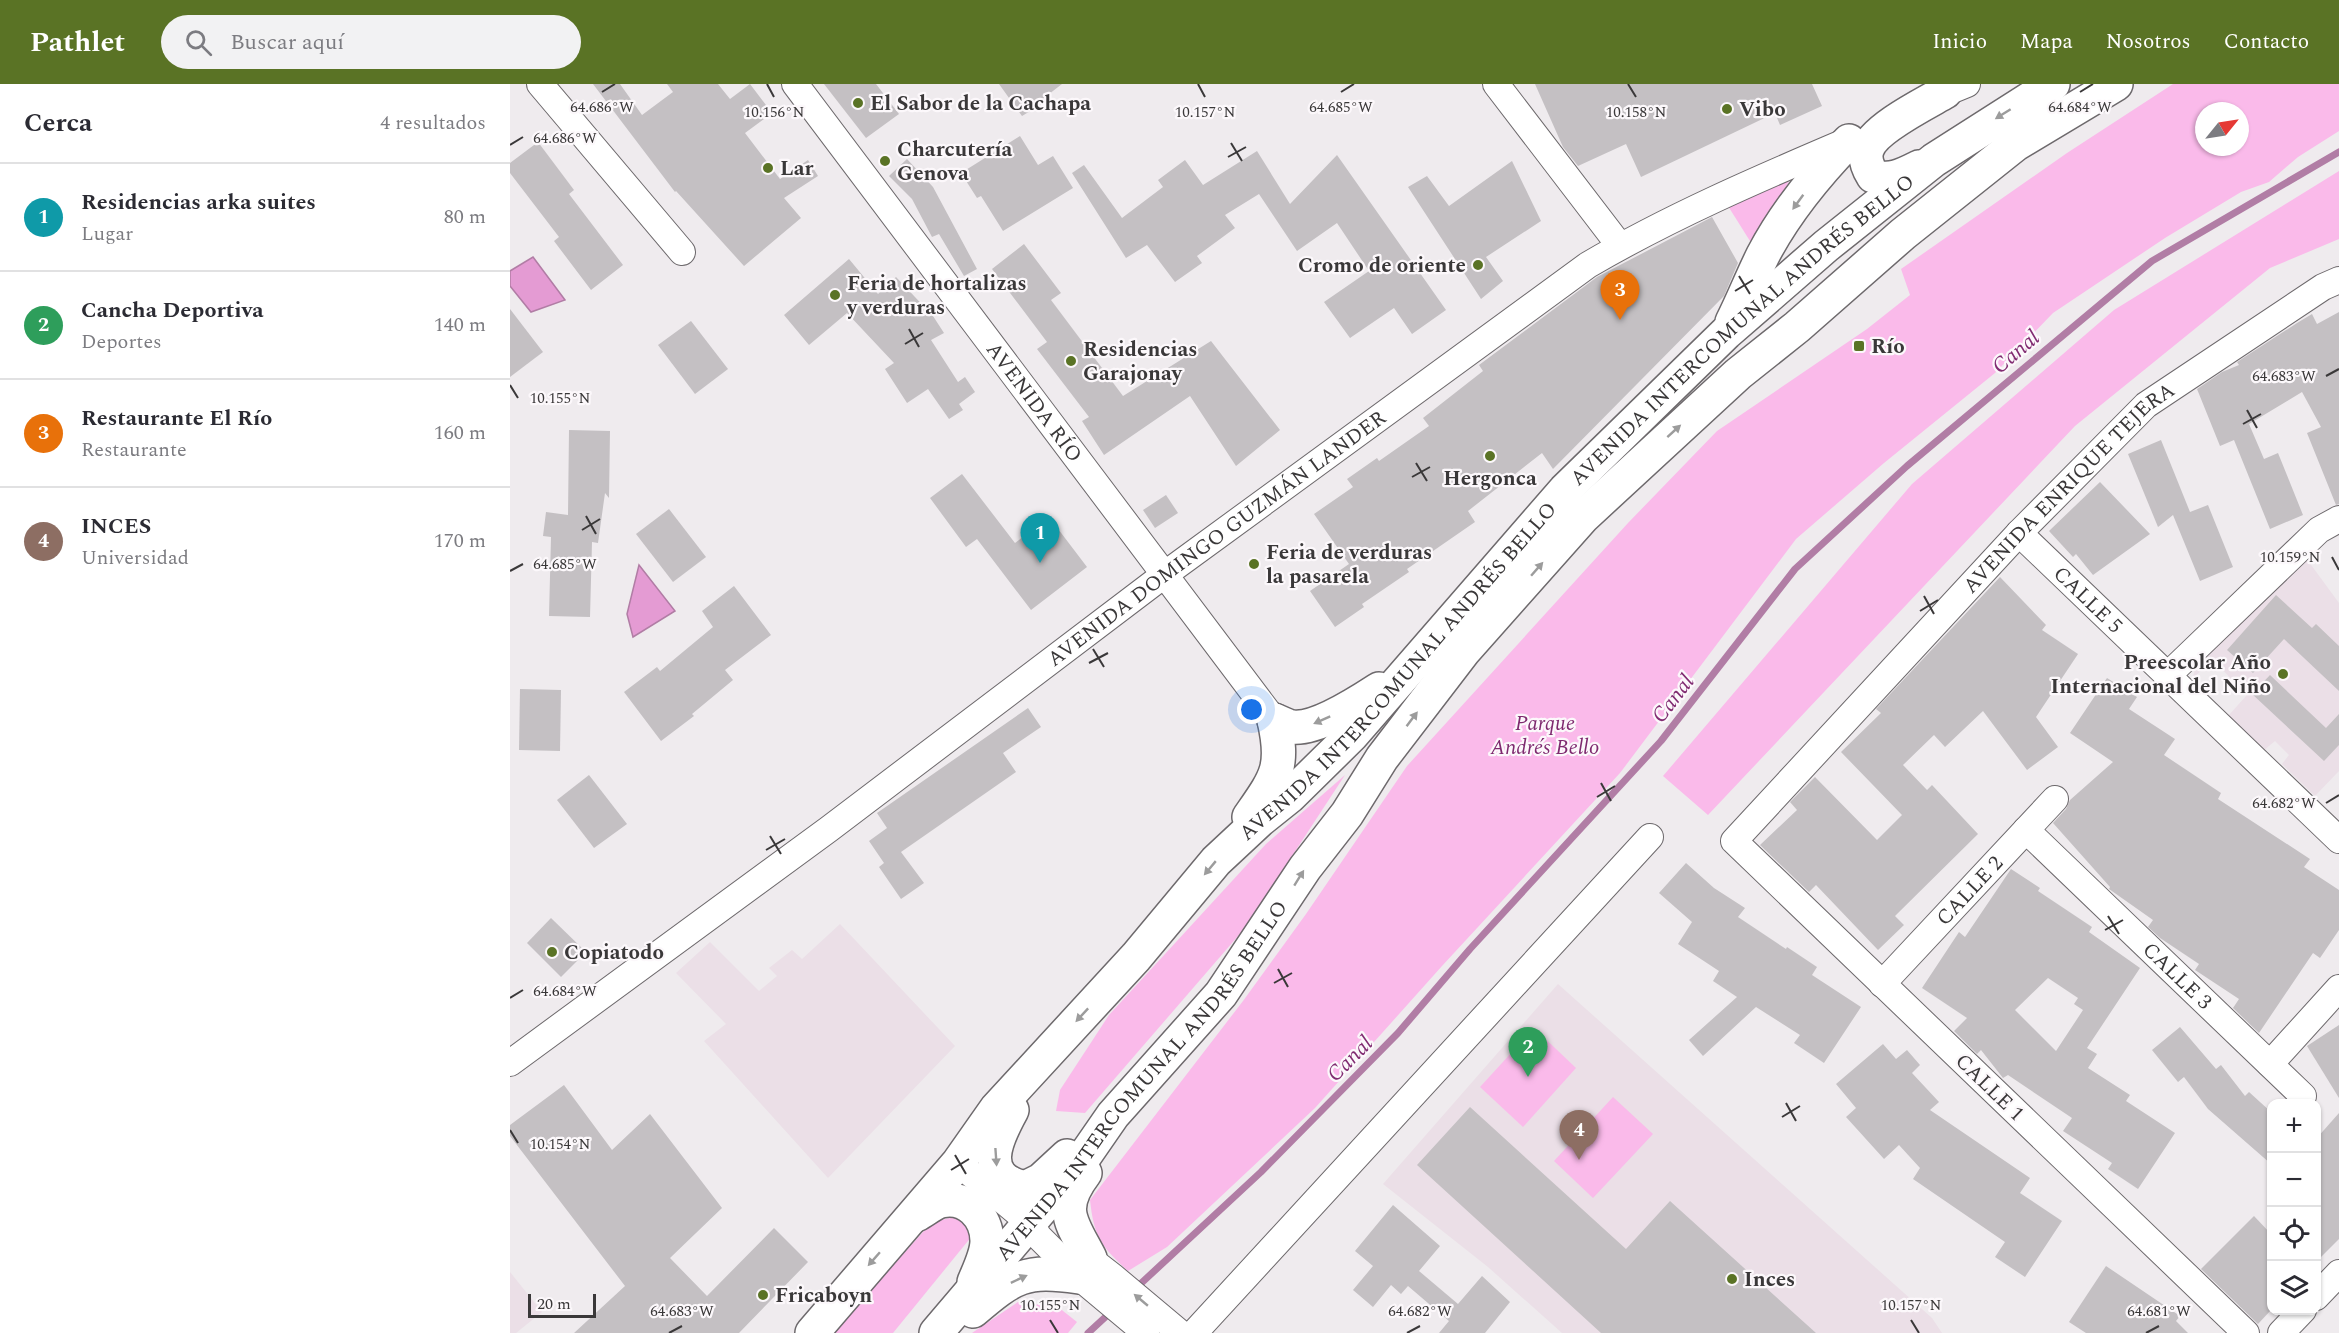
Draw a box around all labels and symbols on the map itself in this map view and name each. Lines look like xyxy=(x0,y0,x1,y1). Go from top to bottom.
place label: El Sabor de la Cachapa xyxy=(870,88,1091,120)
place label: Vibo xyxy=(1739,94,1786,126)
text: 64.686°W xyxy=(570,96,634,119)
marker: El Sabor de la Cachapa xyxy=(851,96,865,110)
text: 64.685°W xyxy=(1309,96,1373,119)
text: 64.684°W xyxy=(2048,96,2112,119)
text: 10.156°N xyxy=(744,101,804,124)
text: 10.157°N xyxy=(1175,101,1235,124)
text: 10.158°N xyxy=(1606,101,1666,124)
marker: Vibo xyxy=(1720,102,1734,116)
north arrow xyxy=(2195,102,2249,156)
one-way arrow xyxy=(1995,109,2012,120)
text: 64.686°W xyxy=(533,127,597,150)
place label: Charcutería Genova xyxy=(897,134,1012,190)
place label: Lar xyxy=(780,153,813,185)
marker: Charcutería Genova xyxy=(878,154,892,168)
marker: Lar xyxy=(761,161,775,175)
street label: AVENIDA INTERCOMUNAL ANDRÉS BELLO xyxy=(1563,166,1922,494)
one-way arrow xyxy=(1792,193,1804,209)
place label: Cromo de oriente xyxy=(1298,250,1466,282)
marker: Cromo de oriente xyxy=(1471,258,1485,272)
place label: Feria de hortalizas y verduras xyxy=(846,268,1027,324)
pin: 3 xyxy=(1600,270,1640,320)
marker: Feria de hortalizas y verduras xyxy=(828,288,842,302)
water label: Canal xyxy=(1985,322,2048,382)
place label: Río xyxy=(1871,331,1905,363)
place label: Residencias Garajonay xyxy=(1083,334,1198,390)
street label: AVENIDA RÍO xyxy=(978,335,1090,470)
marker: Río xyxy=(1852,339,1866,353)
marker: Residencias Garajonay xyxy=(1064,354,1078,368)
text: 64.683°W xyxy=(2252,365,2316,388)
street label: AVENIDA ENRIQUE TEJERA xyxy=(1956,375,2182,601)
text: 10.155°N xyxy=(530,387,590,410)
street label: AVENIDA DOMINGO GUZMÁN LANDER xyxy=(1041,403,1393,675)
one-way arrow xyxy=(1666,425,1681,438)
marker: Hergonca xyxy=(1483,449,1497,463)
place label: Hergonca xyxy=(1443,463,1537,495)
street label: AVENIDA INTERCOMUNAL ANDRÉS BELLO xyxy=(1232,495,1565,849)
pin: 1 xyxy=(1020,514,1060,563)
place label: Feria de verduras la pasarela xyxy=(1266,537,1432,593)
text: 10.159°N xyxy=(2260,546,2320,569)
text: 64.685°W xyxy=(533,553,597,576)
marker: Feria de verduras la pasarela xyxy=(1247,557,1261,571)
street label: CALLE 5 xyxy=(2045,559,2130,642)
one-way arrow xyxy=(1530,562,1543,577)
place label: Preescolar Año Internacional del Niño xyxy=(2050,647,2271,703)
water label: Canal xyxy=(1644,667,1703,730)
marker: Preescolar Año Internacional del Niño xyxy=(2276,667,2290,681)
your location xyxy=(1237,695,1266,724)
park label: Parque Andrés Bello xyxy=(1490,708,1599,764)
one-way arrow xyxy=(1406,711,1418,727)
one-way arrow xyxy=(1312,715,1330,725)
text: 64.682°W xyxy=(2252,792,2316,815)
street label: CALLE 2 xyxy=(1929,849,2011,934)
one-way arrow xyxy=(1204,860,1217,876)
one-way arrow xyxy=(1294,870,1305,886)
street label: AVENIDA INTERCOMUNAL ANDRÉS BELLO xyxy=(988,894,1296,1269)
street label: CALLE 3 xyxy=(2135,935,2219,1018)
place label: Copiatodo xyxy=(564,937,664,969)
marker: Copiatodo xyxy=(545,945,559,959)
text: 64.684°W xyxy=(533,980,597,1003)
one-way arrow xyxy=(1075,1008,1089,1023)
water label: Canal xyxy=(1319,1028,1381,1090)
pin: 2 xyxy=(1508,1028,1548,1077)
street label: CALLE 1 xyxy=(1947,1046,2031,1129)
pin: 4 xyxy=(1560,1110,1598,1160)
text: 10.154°N xyxy=(530,1133,590,1156)
one-way arrow xyxy=(991,1147,1001,1166)
one-way arrow xyxy=(868,1251,881,1266)
place label: Inces xyxy=(1744,1264,1795,1296)
marker: Inces xyxy=(1725,1272,1739,1286)
one-way arrow xyxy=(1011,1274,1029,1284)
place label: Fricaboyn xyxy=(775,1280,872,1312)
marker: Fricaboyn xyxy=(756,1288,770,1302)
scale bar xyxy=(528,1291,596,1318)
text: 10.155°N xyxy=(1020,1294,1080,1317)
one-way arrow xyxy=(1134,1294,1149,1307)
text: 10.157°N xyxy=(1881,1294,1941,1317)
text: 64.683°W xyxy=(650,1300,714,1323)
text: 64.682°W xyxy=(1388,1300,1452,1323)
text: 64.681°W xyxy=(2127,1300,2191,1323)

